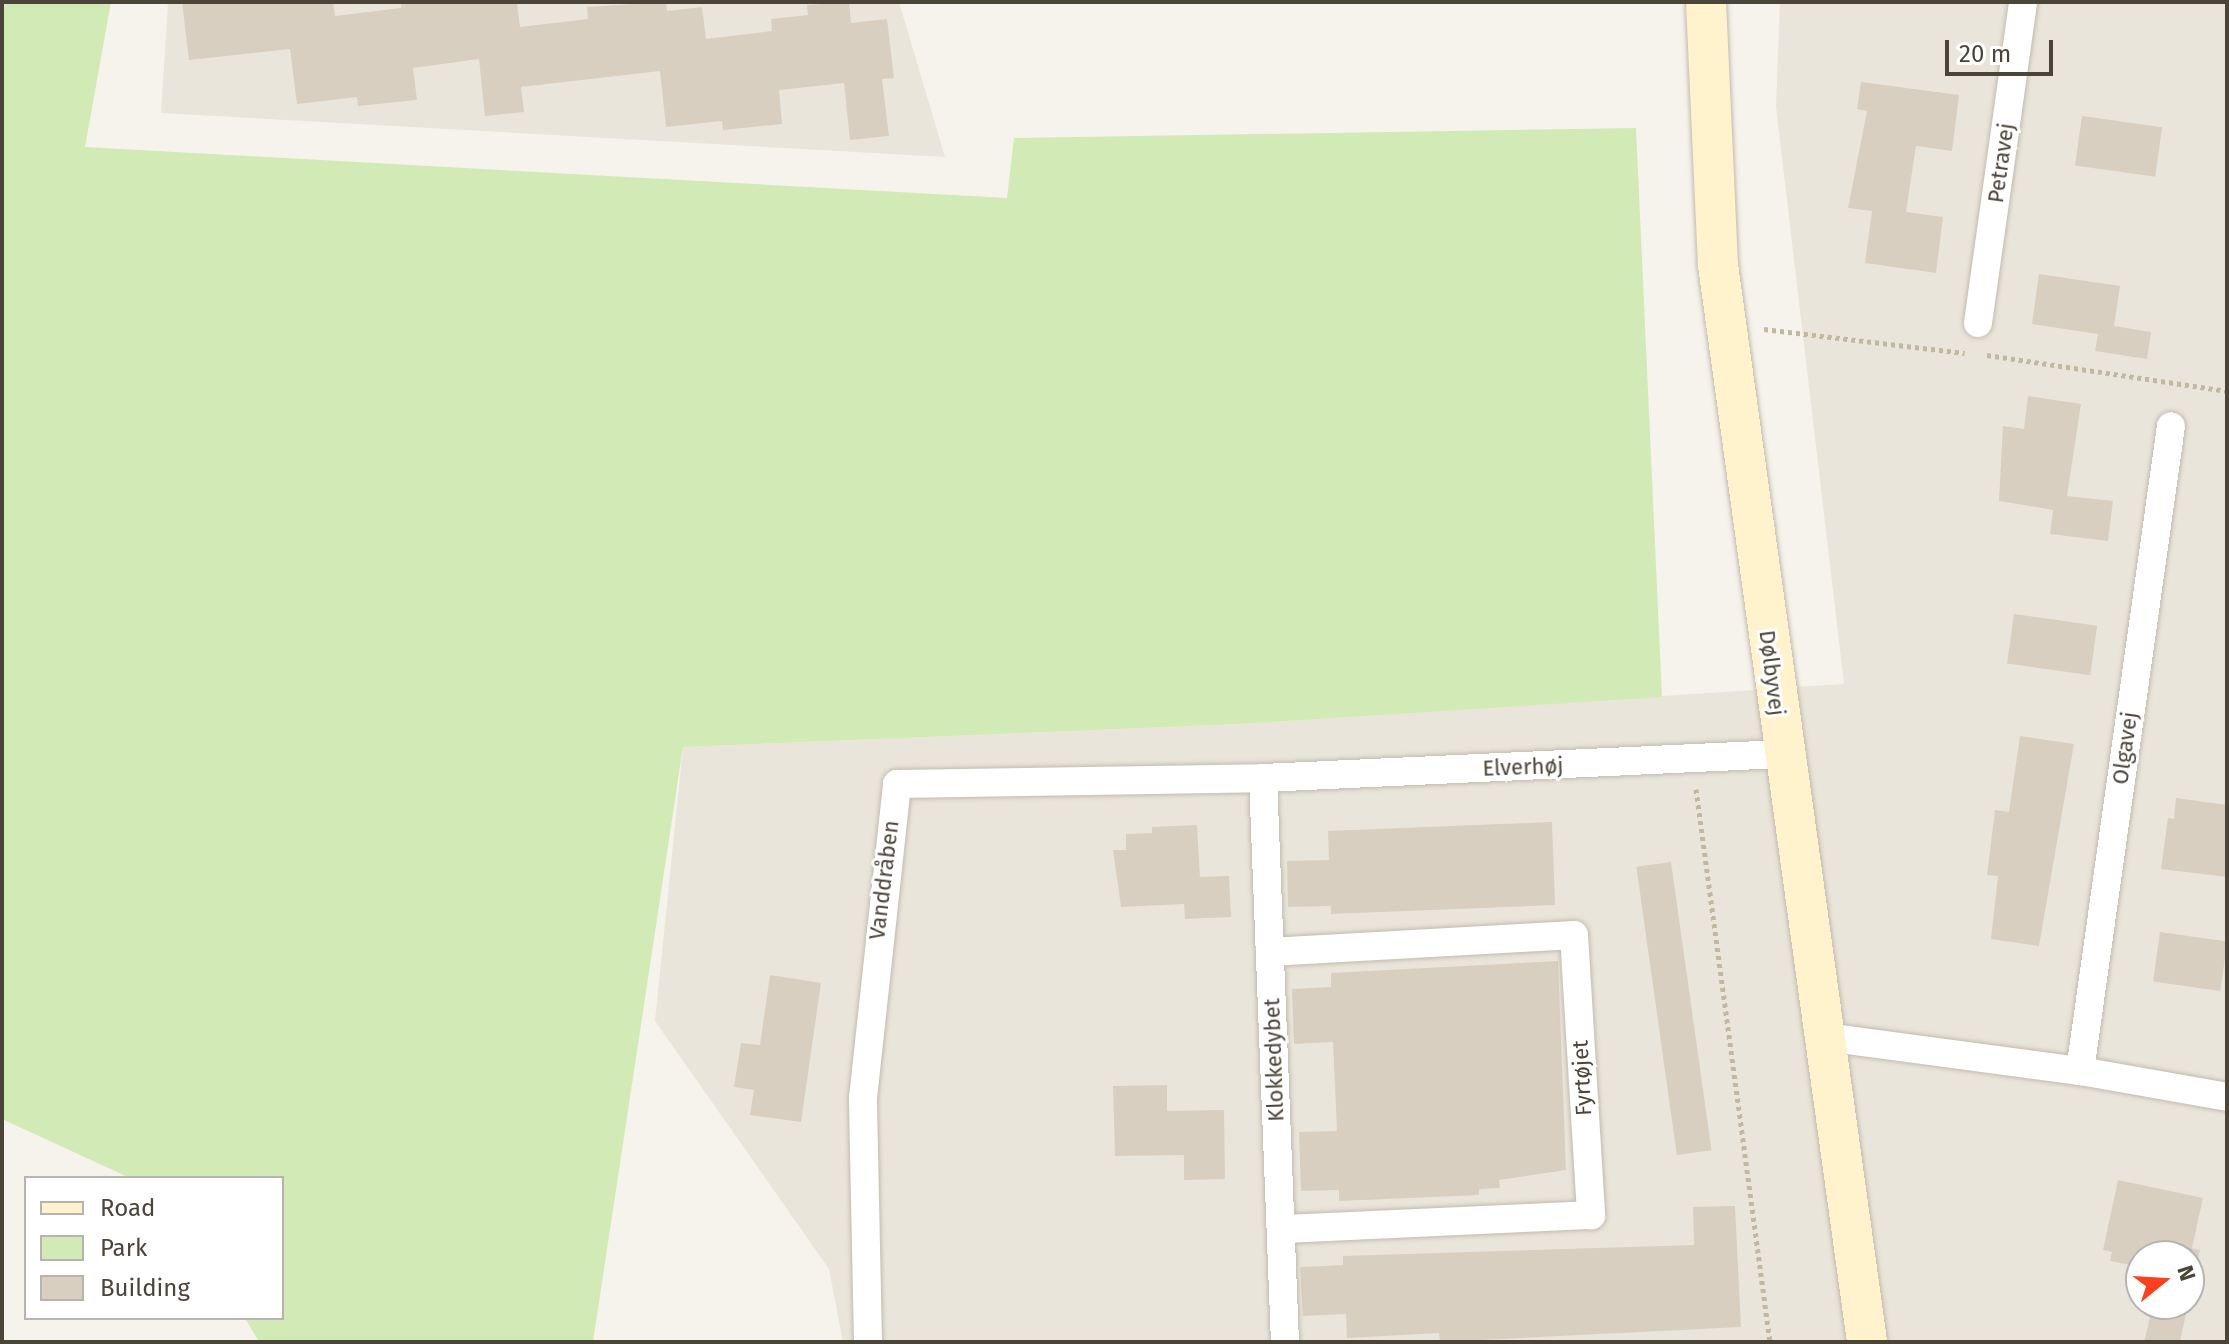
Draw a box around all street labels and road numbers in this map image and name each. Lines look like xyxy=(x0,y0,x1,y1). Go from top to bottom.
street label: Petravej xyxy=(1982,121,2020,205)
street label: Dølbyvej xyxy=(1754,629,1790,717)
street label: Olgavej xyxy=(2107,710,2143,786)
street label: Elverhøj xyxy=(1482,752,1564,782)
street label: Vanddråben xyxy=(864,819,904,941)
street label: Klokkedybet xyxy=(1259,998,1289,1122)
street label: Fyrtøjet xyxy=(1567,1039,1597,1117)

